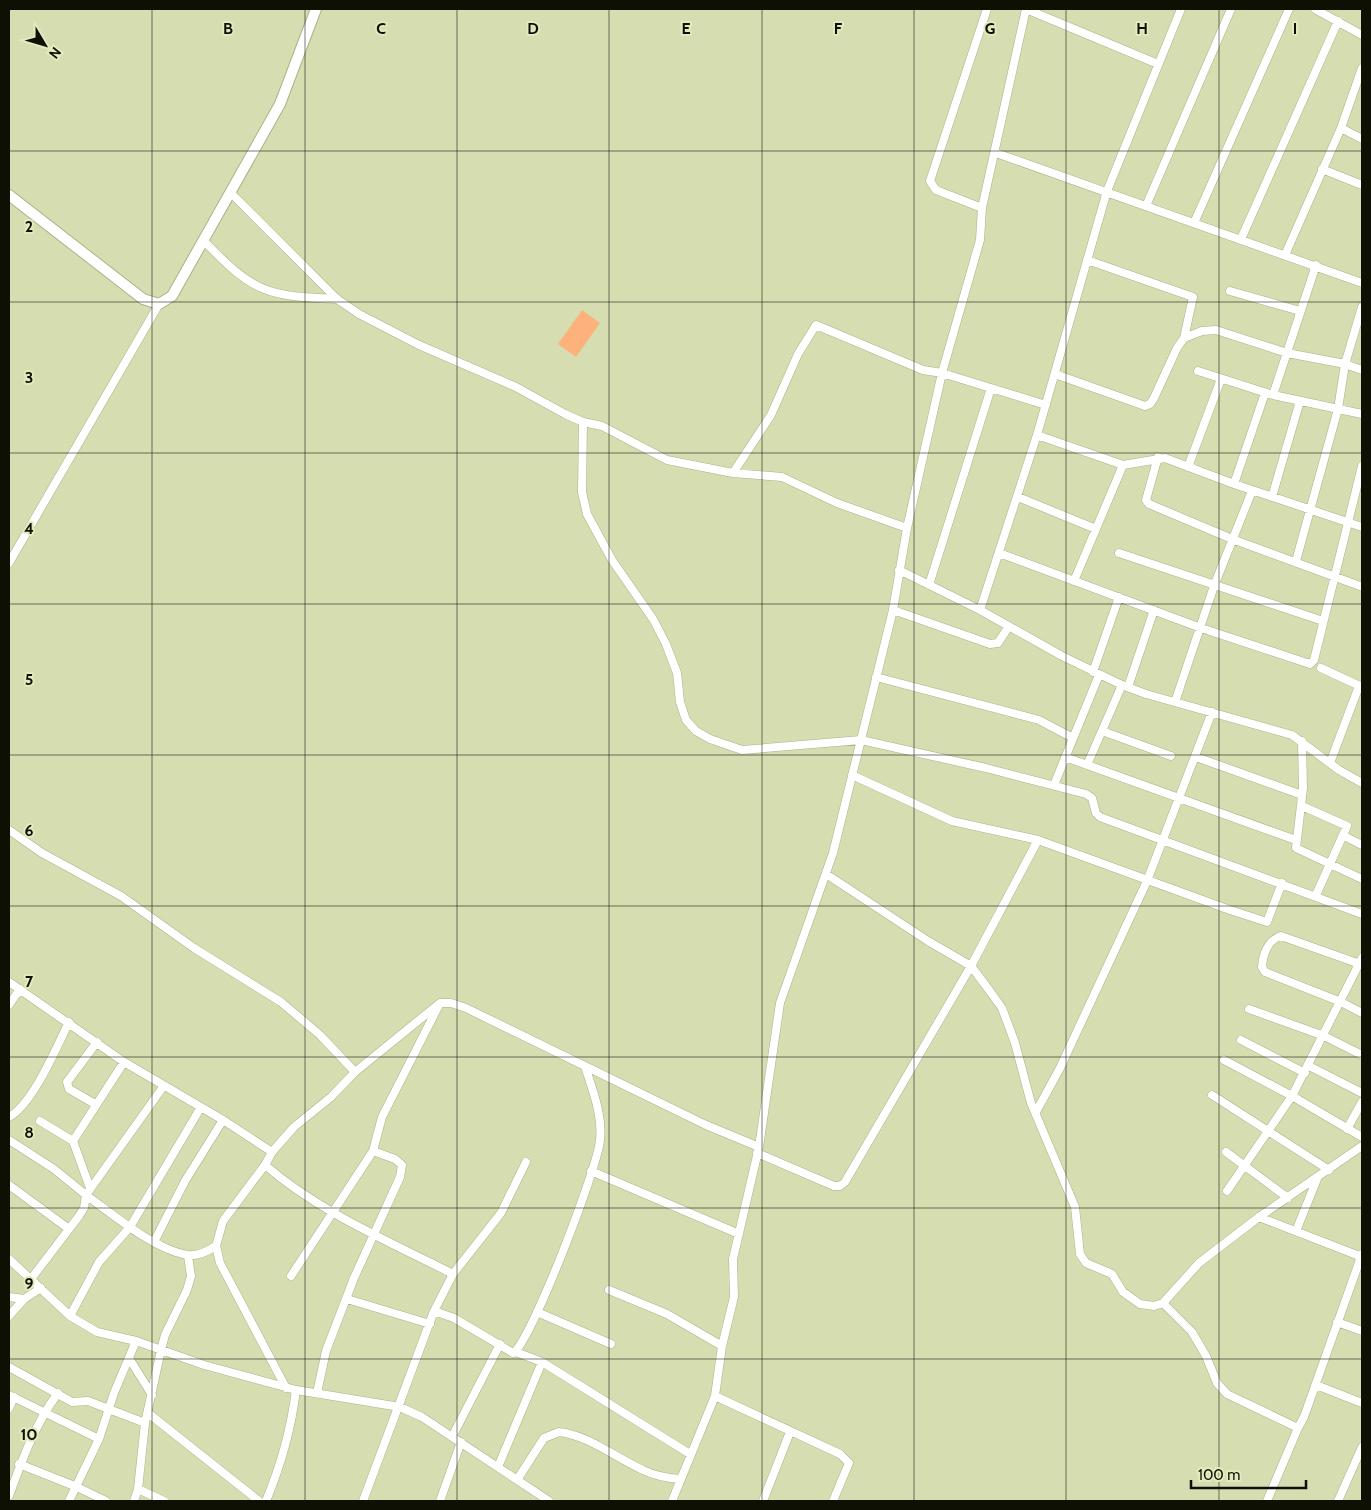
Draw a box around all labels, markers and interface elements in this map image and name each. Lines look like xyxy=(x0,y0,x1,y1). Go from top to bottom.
text: B xyxy=(223,19,233,38)
text: C xyxy=(376,19,386,38)
text: D xyxy=(527,19,539,38)
text: E xyxy=(681,19,691,38)
text: F xyxy=(834,19,843,38)
text: G xyxy=(985,19,995,38)
text: H xyxy=(1136,19,1148,38)
text: I xyxy=(1293,19,1297,38)
north arrow xyxy=(20,20,70,70)
text: N xyxy=(45,44,65,62)
text: 2 xyxy=(25,217,33,236)
text: 3 xyxy=(25,368,33,387)
text: 4 xyxy=(24,519,34,538)
text: 5 xyxy=(25,670,33,689)
text: 6 xyxy=(25,821,34,840)
text: 7 xyxy=(25,972,34,991)
text: 8 xyxy=(24,1123,34,1142)
text: 9 xyxy=(25,1274,34,1293)
text: 10 xyxy=(20,1425,38,1444)
scale bar xyxy=(1191,1458,1306,1490)
text: 100 m xyxy=(1198,1466,1240,1484)

